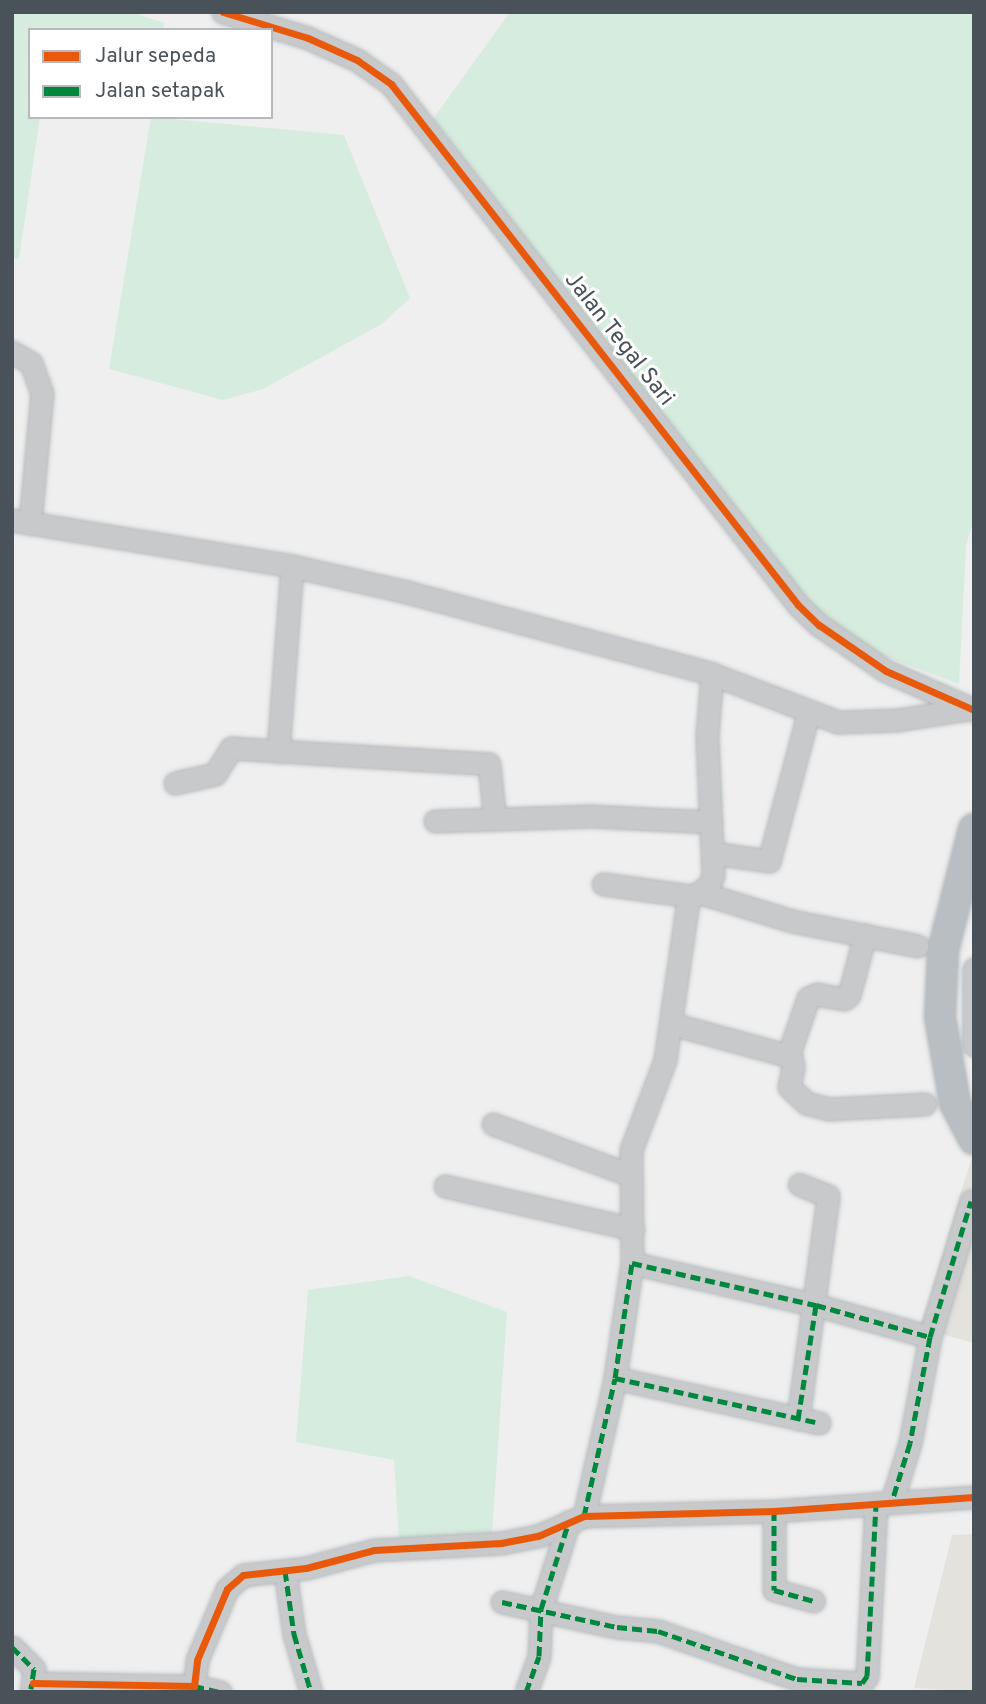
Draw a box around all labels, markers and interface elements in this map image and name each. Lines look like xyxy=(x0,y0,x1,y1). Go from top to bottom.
legend xyxy=(28,28,273,119)
text: Jalur sepeda xyxy=(95,43,216,70)
text: Jalan setapak xyxy=(95,78,225,105)
street label: Jalan Tegal Sari xyxy=(557,267,679,413)

